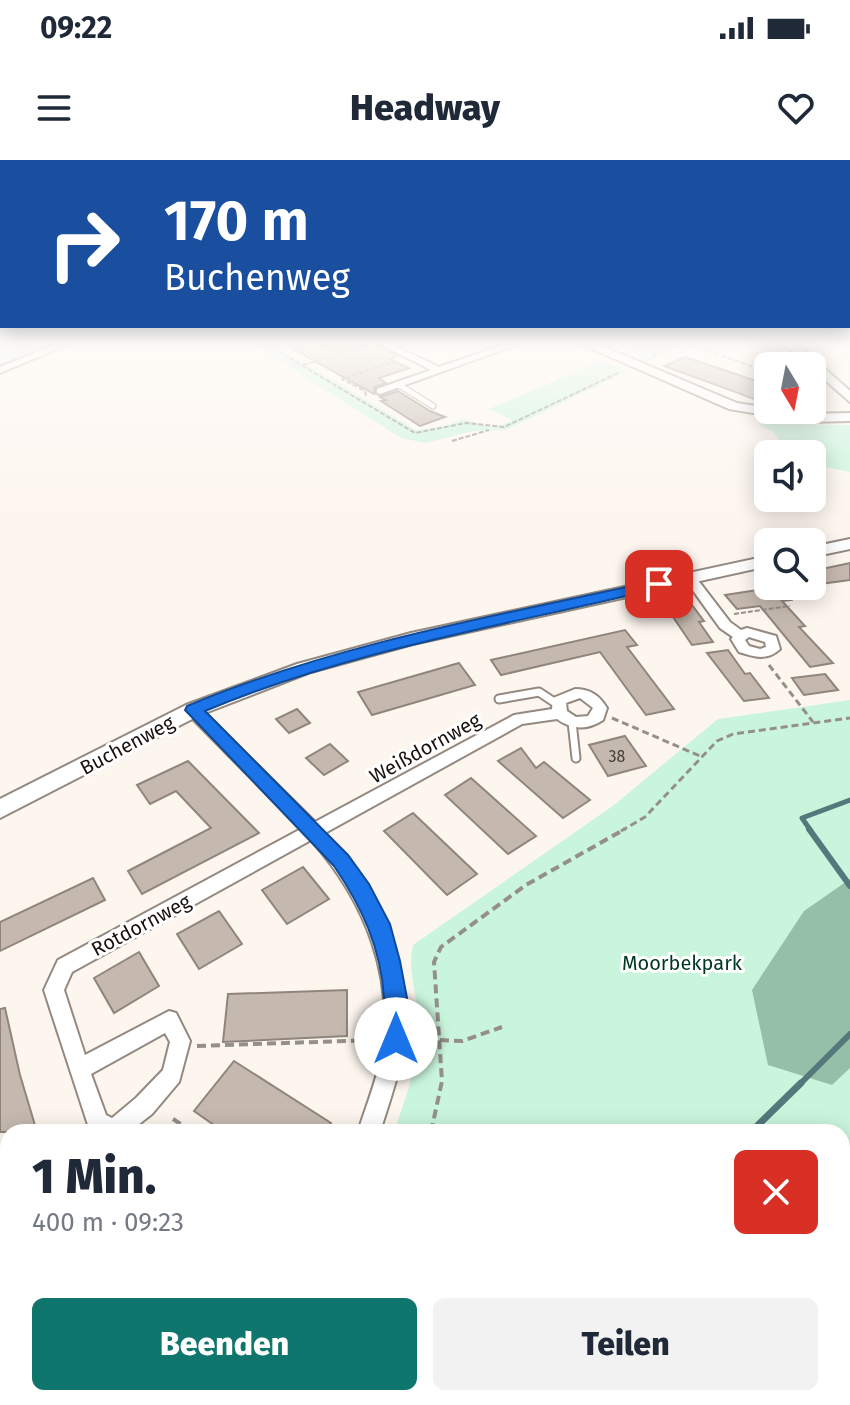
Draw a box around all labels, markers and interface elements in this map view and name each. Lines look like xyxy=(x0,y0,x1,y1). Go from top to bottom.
text: 09:22 xyxy=(40,10,112,46)
icon: menu xyxy=(32,86,76,130)
text: Headway xyxy=(350,86,500,130)
icon: heart xyxy=(774,86,818,130)
text: 170 m xyxy=(164,188,309,255)
icon: right xyxy=(32,192,136,296)
text: Buchenweg xyxy=(164,256,350,300)
north arrow xyxy=(754,352,826,424)
map controls xyxy=(754,352,826,600)
button: sound xyxy=(754,440,826,512)
button: search xyxy=(754,528,826,600)
pin xyxy=(625,550,693,618)
icon: arrive xyxy=(637,562,681,606)
street label: Weißdornweg xyxy=(365,707,485,788)
street label: Buchenweg xyxy=(76,710,179,780)
house number: 38 xyxy=(609,747,626,766)
street label: Rotdornweg xyxy=(87,889,195,961)
park label: Moorbekpark xyxy=(622,951,743,975)
position arrow xyxy=(354,997,438,1081)
text: 1 Min. xyxy=(32,1148,156,1206)
button: close xyxy=(734,1150,818,1234)
text: 400 m · 09:23 xyxy=(32,1207,184,1238)
button: Beenden xyxy=(32,1298,417,1390)
button: Teilen xyxy=(433,1298,818,1390)

